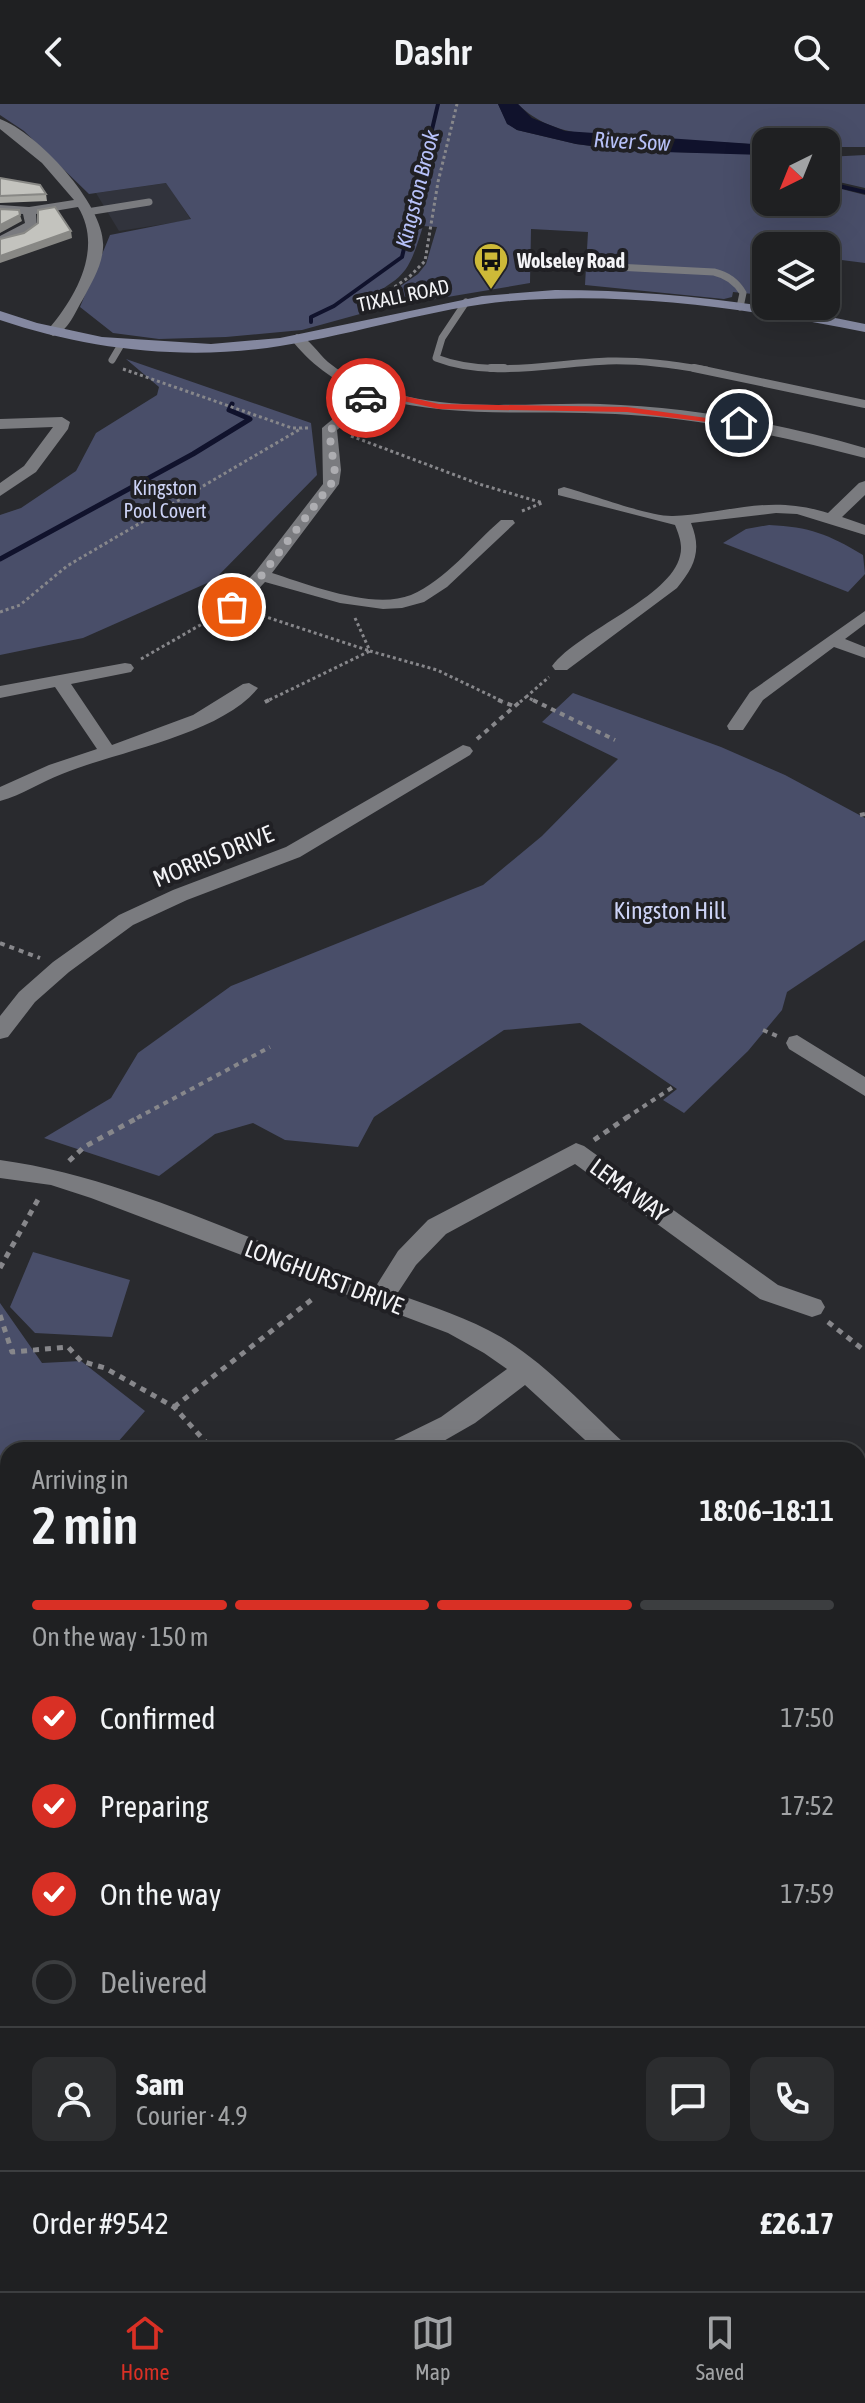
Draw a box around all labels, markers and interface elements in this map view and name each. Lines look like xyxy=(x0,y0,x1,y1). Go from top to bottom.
icon: back xyxy=(32,30,76,74)
icon: search xyxy=(789,30,833,74)
text: Dashr xyxy=(394,31,471,73)
water label: River Sow xyxy=(593,126,672,156)
water label: Kingston Brook xyxy=(390,127,444,251)
north arrow xyxy=(752,128,840,216)
map controls xyxy=(752,128,840,320)
button: layers xyxy=(752,232,840,320)
bus stop icon: Wolseley Road xyxy=(472,241,510,291)
place label: Wolseley Road xyxy=(516,249,625,272)
street label: TIXALL ROAD xyxy=(355,274,451,316)
courier xyxy=(326,358,406,438)
icon: car xyxy=(344,376,388,420)
pin xyxy=(705,389,773,457)
icon: home xyxy=(717,401,761,445)
park label: Kingston Pool Covert xyxy=(123,476,207,522)
pin xyxy=(198,573,266,641)
icon: bag xyxy=(210,585,254,629)
street label: MORRIS DRIVE xyxy=(149,820,277,892)
park label: Kingston Hill xyxy=(614,897,727,924)
street label: LEMA WAY xyxy=(585,1153,673,1227)
street label: LONGHURST DRIVE xyxy=(241,1234,407,1320)
text: Arriving in xyxy=(32,1465,129,1495)
text: 18:06–18:11 xyxy=(699,1493,834,1527)
text: 2 min xyxy=(32,1495,138,1555)
text: On the way · 150 m xyxy=(32,1622,209,1652)
icon: check xyxy=(32,1696,76,1740)
text: Confirmed xyxy=(100,1701,215,1735)
text: 17:50 xyxy=(780,1703,834,1733)
icon: check xyxy=(32,1784,76,1828)
text: Preparing xyxy=(100,1789,209,1823)
text: 17:52 xyxy=(780,1791,834,1821)
icon: check xyxy=(32,1872,76,1916)
text: On the way xyxy=(100,1877,221,1911)
text: 17:59 xyxy=(780,1879,834,1909)
text: Delivered xyxy=(100,1965,208,1999)
button: person xyxy=(32,2057,116,2141)
button: chat xyxy=(646,2057,730,2141)
button: phone xyxy=(750,2057,834,2141)
text: Sam xyxy=(136,2067,184,2101)
text: Courier · 4.9 xyxy=(136,2101,247,2131)
text: Order #9542 xyxy=(32,2206,169,2240)
text: £26.17 xyxy=(760,2206,834,2240)
tab: Home xyxy=(121,2311,170,2385)
tab: Map xyxy=(411,2311,455,2385)
tab: Saved xyxy=(696,2311,744,2385)

